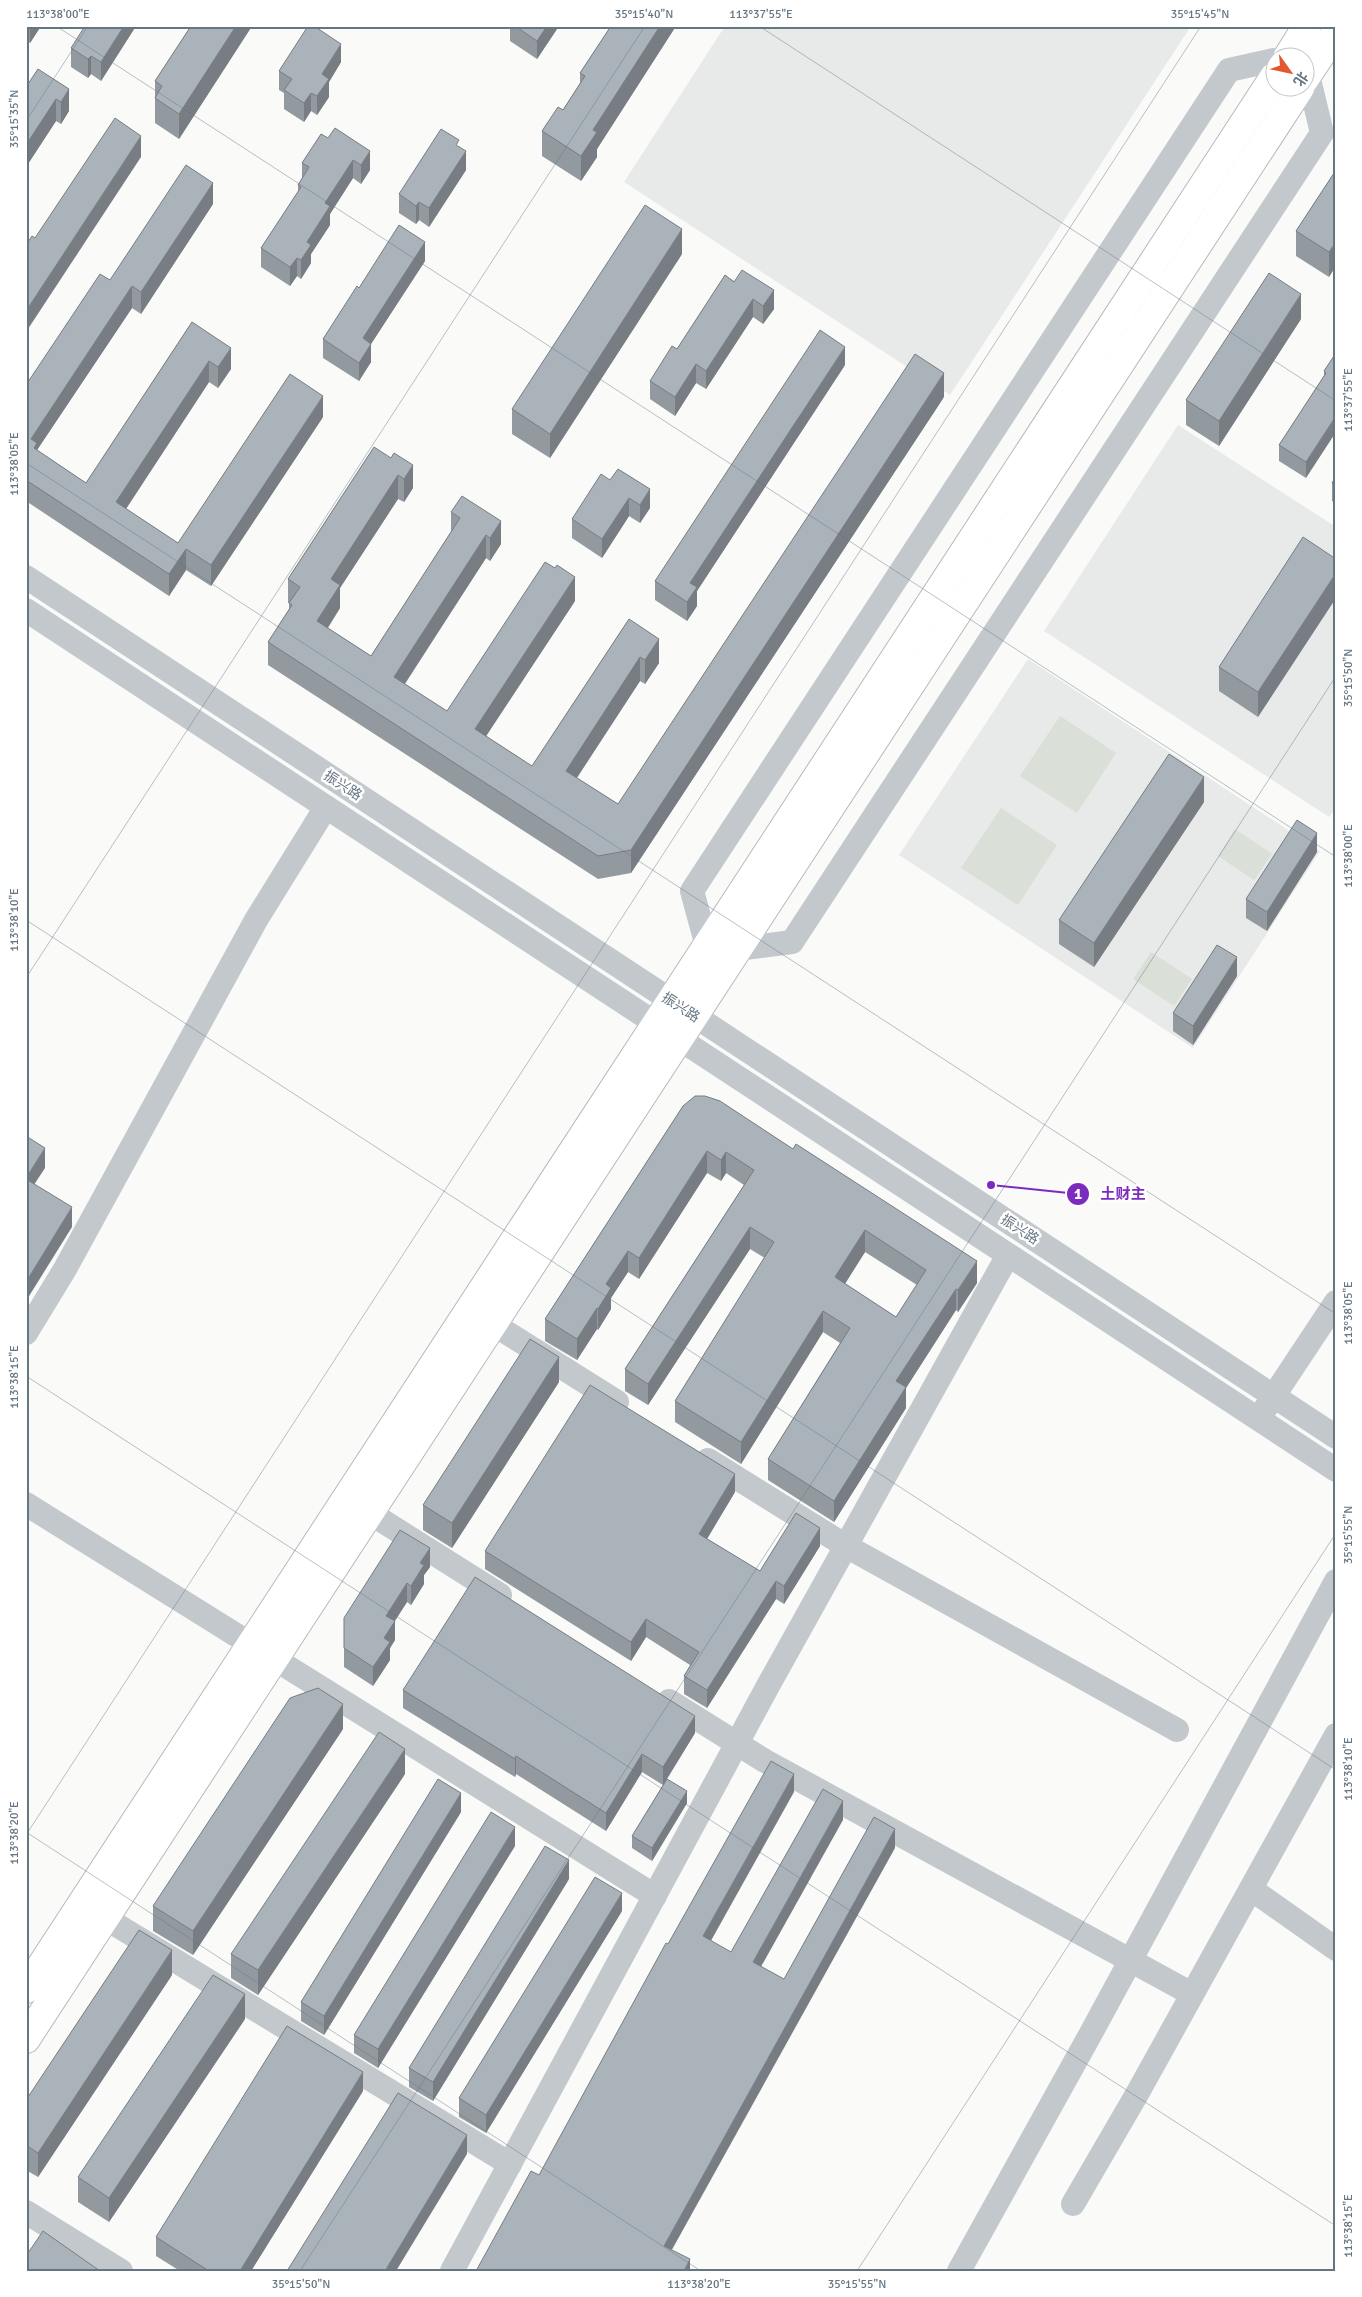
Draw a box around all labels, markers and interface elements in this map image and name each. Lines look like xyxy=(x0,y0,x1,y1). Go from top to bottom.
text: 113°38'00"E xyxy=(26,7,90,22)
text: 35°15'40"N xyxy=(615,7,673,22)
text: 113°37'55"E xyxy=(729,7,793,22)
text: 35°15'45"N xyxy=(1171,7,1229,22)
north arrow xyxy=(1264,48,1314,98)
text: 北 xyxy=(1290,68,1311,89)
text: 35°15'35"N xyxy=(7,90,22,148)
text: 113°37'55"E xyxy=(1341,368,1356,432)
text: 113°38'05"E xyxy=(7,432,22,496)
text: 35°15'50"N xyxy=(1341,649,1356,707)
street label: 振兴路 xyxy=(320,767,365,804)
text: 113°38'00"E xyxy=(1341,824,1356,888)
text: 113°38'10"E xyxy=(7,888,22,952)
street label: 振兴路 xyxy=(658,989,703,1026)
callout: 土财主 xyxy=(1065,1179,1155,1209)
text: 1 xyxy=(1074,1185,1082,1203)
text: 土财主 xyxy=(1100,1185,1146,1203)
street label: 振兴路 xyxy=(997,1211,1042,1248)
text: 113°38'05"E xyxy=(1341,1281,1356,1345)
text: 113°38'15"E xyxy=(7,1345,22,1409)
text: 35°15'55"N xyxy=(1341,1506,1356,1564)
text: 113°38'10"E xyxy=(1341,1737,1356,1801)
text: 113°38'20"E xyxy=(7,1801,22,1865)
text: 113°38'15"E xyxy=(1341,2194,1356,2258)
text: 35°15'50"N xyxy=(272,2277,330,2292)
text: 113°38'20"E xyxy=(667,2277,731,2292)
text: 35°15'55"N xyxy=(828,2277,886,2292)

